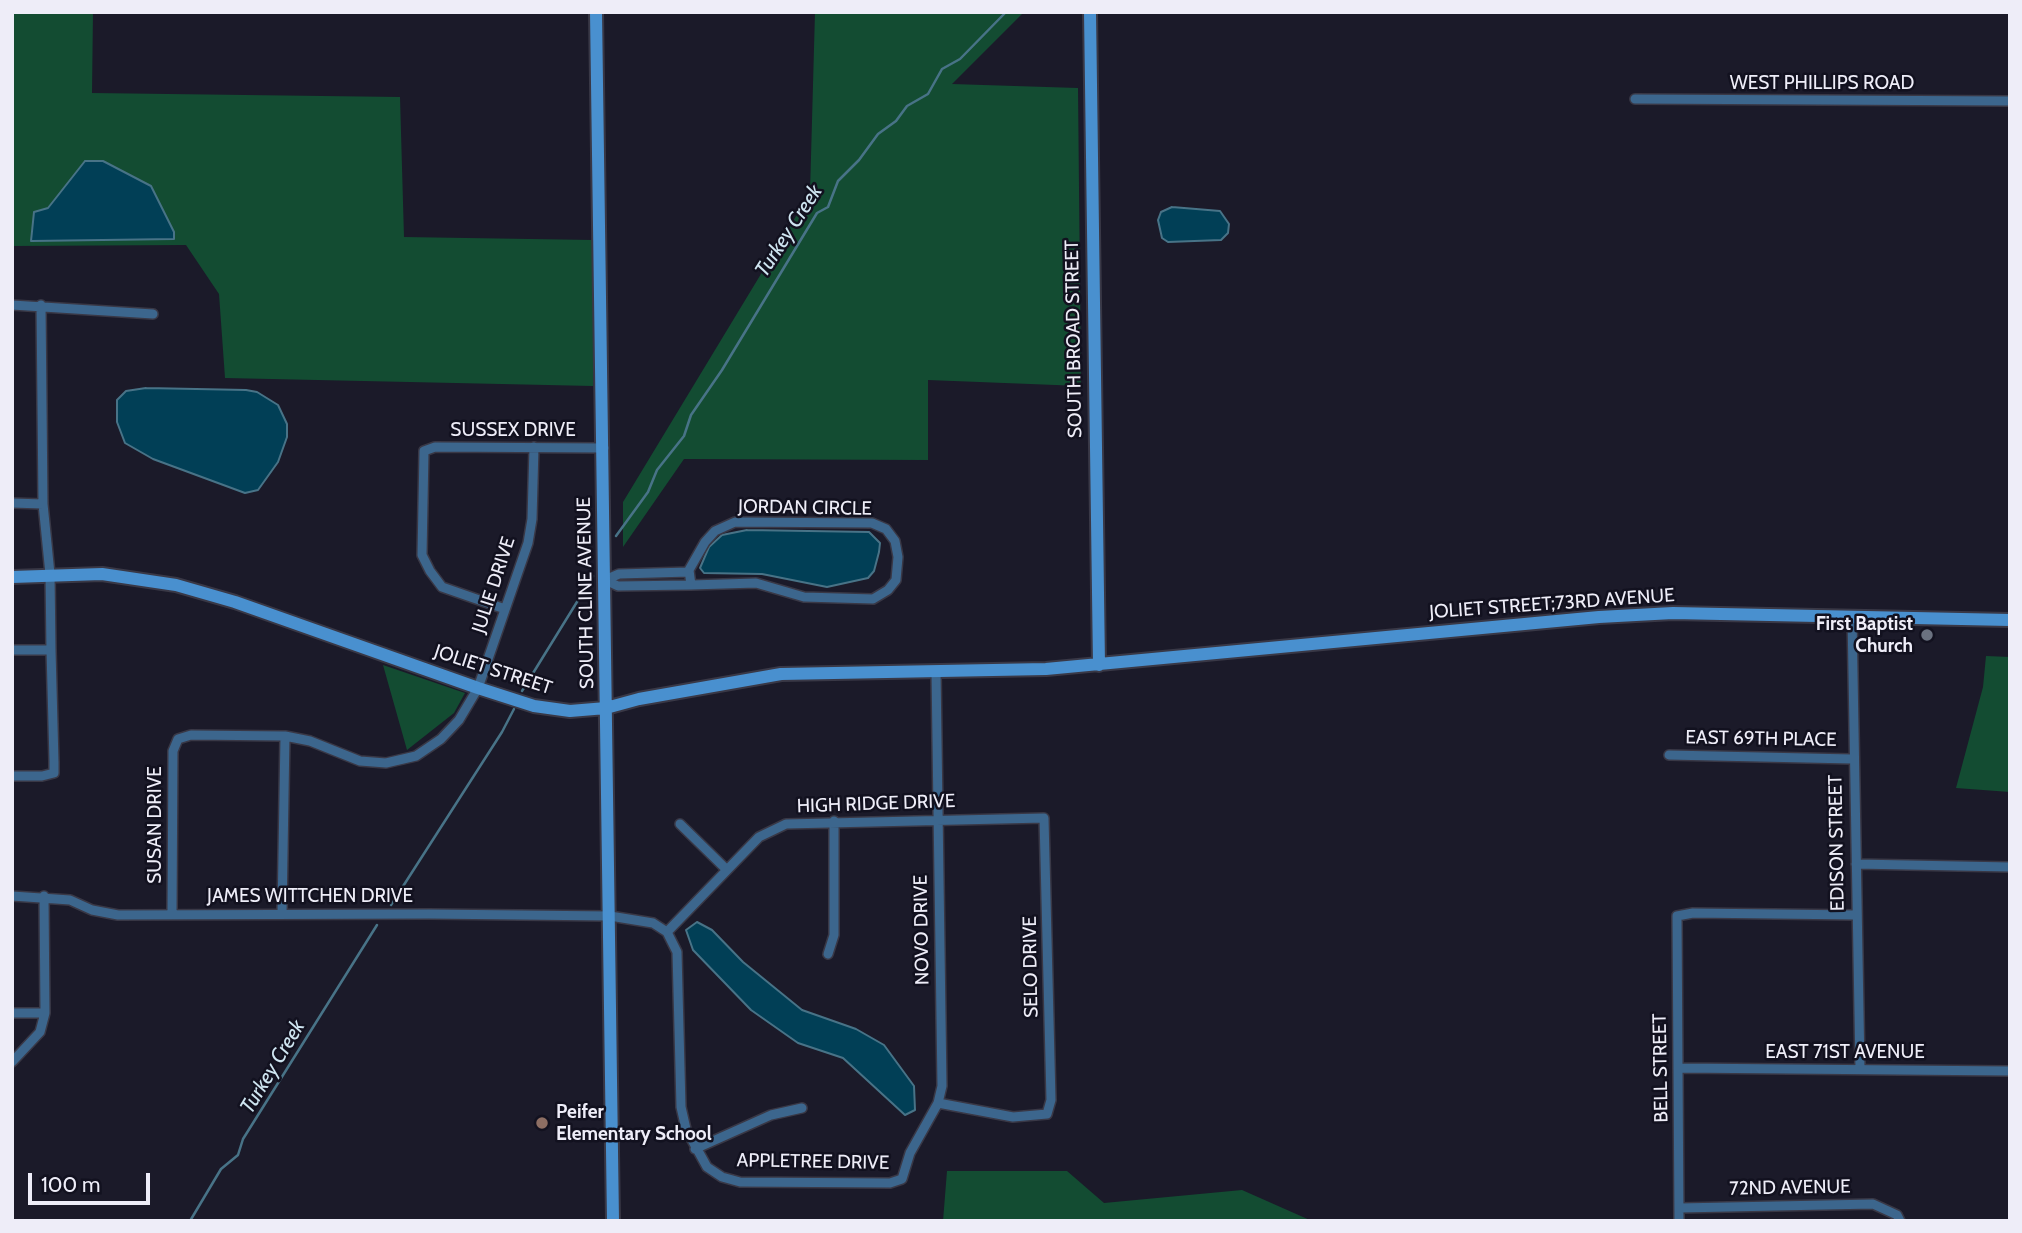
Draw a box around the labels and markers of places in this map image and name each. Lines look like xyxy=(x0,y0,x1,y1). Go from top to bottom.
place label: First Baptist Church xyxy=(1816,613,1913,657)
marker: First Baptist Church xyxy=(1919,627,1935,643)
place label: Peifer Elementary School xyxy=(556,1101,712,1145)
marker: Peifer Elementary School xyxy=(534,1115,550,1131)

